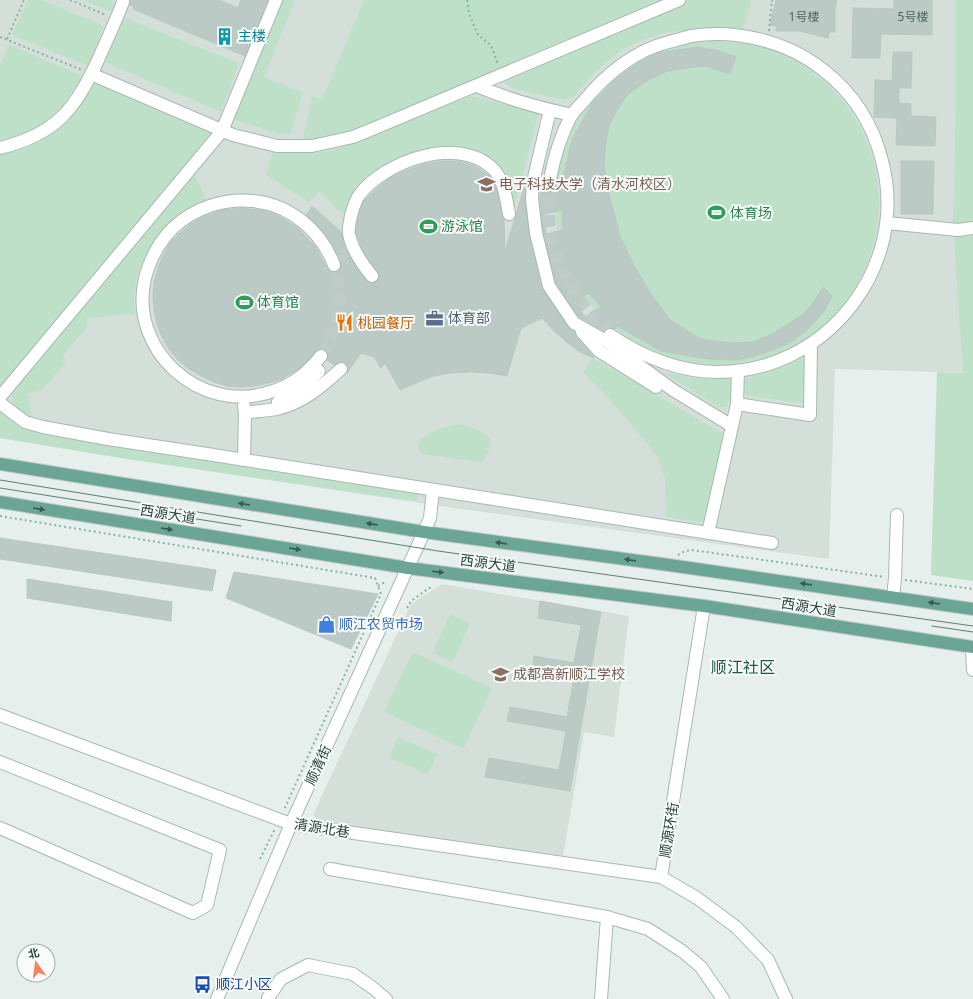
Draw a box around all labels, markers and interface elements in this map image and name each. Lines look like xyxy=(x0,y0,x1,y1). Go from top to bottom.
house number: 1号楼 xyxy=(789,8,819,25)
house number: 5号楼 xyxy=(898,8,928,25)
building icon: 主楼 xyxy=(215,26,235,46)
place label: 主楼 xyxy=(238,26,266,45)
school or university icon: 电子科技大学（清水河校区） xyxy=(476,174,496,194)
place label: 电子科技大学（清水河校区） xyxy=(499,174,681,193)
sports icon: 体育场 xyxy=(707,203,727,223)
place label: 体育场 xyxy=(730,203,772,222)
sports icon: 游泳馆 xyxy=(418,216,438,236)
place label: 游泳馆 xyxy=(441,216,483,235)
sports icon: 体育馆 xyxy=(234,292,254,312)
place label: 体育馆 xyxy=(257,292,299,311)
office icon: 体育部 xyxy=(425,308,445,328)
place label: 体育部 xyxy=(448,308,490,327)
restaurant icon: 桃园餐厅 xyxy=(335,313,355,333)
place label: 桃园餐厅 xyxy=(358,313,414,332)
street label: 西源大道 xyxy=(139,500,197,527)
one-way arrow xyxy=(238,500,250,506)
one-way arrow xyxy=(32,506,45,512)
one-way arrow xyxy=(366,521,379,527)
one-way arrow xyxy=(161,526,173,532)
one-way arrow xyxy=(495,540,507,546)
one-way arrow xyxy=(289,547,301,553)
street label: 西源大道 xyxy=(459,550,517,575)
one-way arrow xyxy=(624,557,636,563)
one-way arrow xyxy=(432,568,444,575)
one-way arrow xyxy=(800,581,812,587)
street label: 西源大道 xyxy=(780,593,838,620)
one-way arrow xyxy=(928,600,941,606)
shop icon: 顺江农贸市场 xyxy=(316,614,336,634)
place label: 顺江农贸市场 xyxy=(339,614,423,633)
district label: 顺江社区 xyxy=(711,656,775,678)
school or university icon: 成都高新顺江学校 xyxy=(490,664,510,684)
place label: 成都高新顺江学校 xyxy=(513,664,625,683)
street label: 顺清街 xyxy=(300,742,335,788)
street label: 顺源环街 xyxy=(655,801,682,859)
street label: 清源北巷 xyxy=(293,814,351,841)
north arrow xyxy=(16,943,56,983)
text: 北 xyxy=(26,944,41,961)
bus stop icon: 顺江小区 xyxy=(193,974,213,994)
place label: 顺江小区 xyxy=(216,974,272,993)

